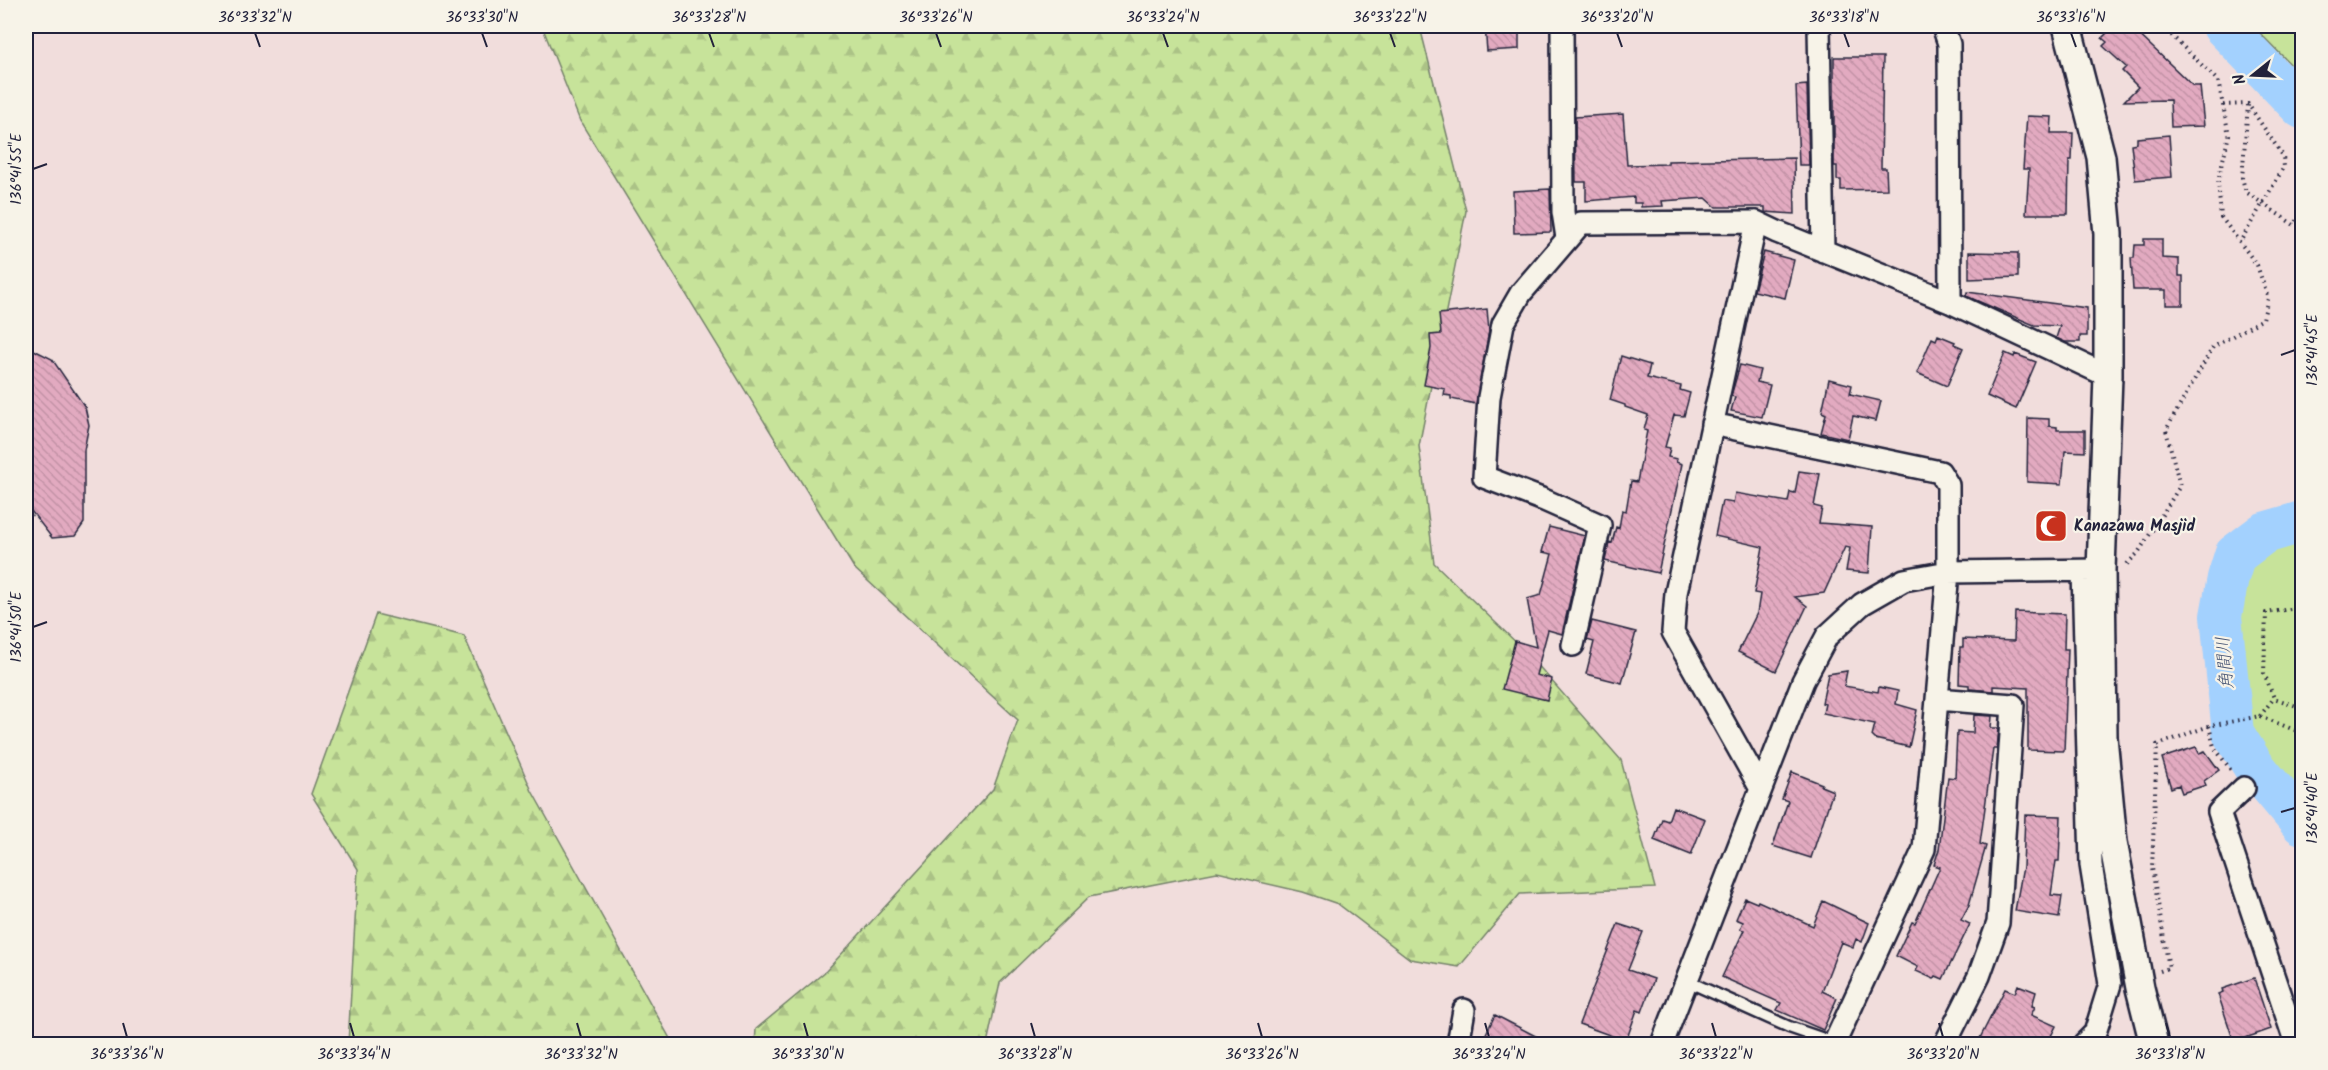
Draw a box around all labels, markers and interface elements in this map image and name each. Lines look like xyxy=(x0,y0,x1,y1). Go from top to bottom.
text: 36°33'32"N xyxy=(218,6,292,30)
text: 36°33'30"N xyxy=(446,6,518,30)
text: 36°33'28"N xyxy=(672,6,746,30)
text: 36°33'26"N xyxy=(899,6,973,30)
text: 36°33'24"N xyxy=(1126,6,1200,30)
text: 36°33'22"N xyxy=(1353,6,1427,30)
text: 36°33'20"N xyxy=(1581,6,1653,30)
text: 36°33'18"N xyxy=(1809,6,1879,30)
text: 36°33'16"N xyxy=(2036,6,2106,30)
north arrow xyxy=(2223,45,2283,105)
text: N xyxy=(2227,71,2254,88)
text: 136°41'55"E xyxy=(5,132,29,205)
text: 136°41'45"E xyxy=(2301,313,2325,386)
mosque icon: Kanazawa Masjid xyxy=(2033,508,2069,544)
place label: Kanazawa Masjid xyxy=(2074,514,2195,539)
text: 136°41'50"E xyxy=(5,590,29,663)
water label: 角間川 xyxy=(2209,635,2243,691)
text: 136°41'40"E xyxy=(2301,771,2325,844)
text: 36°33'36"N xyxy=(90,1043,164,1067)
text: 36°33'34"N xyxy=(317,1043,391,1067)
text: 36°33'32"N xyxy=(544,1043,618,1067)
text: 36°33'30"N xyxy=(772,1043,844,1067)
text: 36°33'28"N xyxy=(998,1043,1072,1067)
text: 36°33'26"N xyxy=(1225,1043,1299,1067)
text: 36°33'24"N xyxy=(1452,1043,1526,1067)
text: 36°33'22"N xyxy=(1679,1043,1753,1067)
text: 36°33'20"N xyxy=(1907,1043,1979,1067)
text: 36°33'18"N xyxy=(2135,1043,2205,1067)

